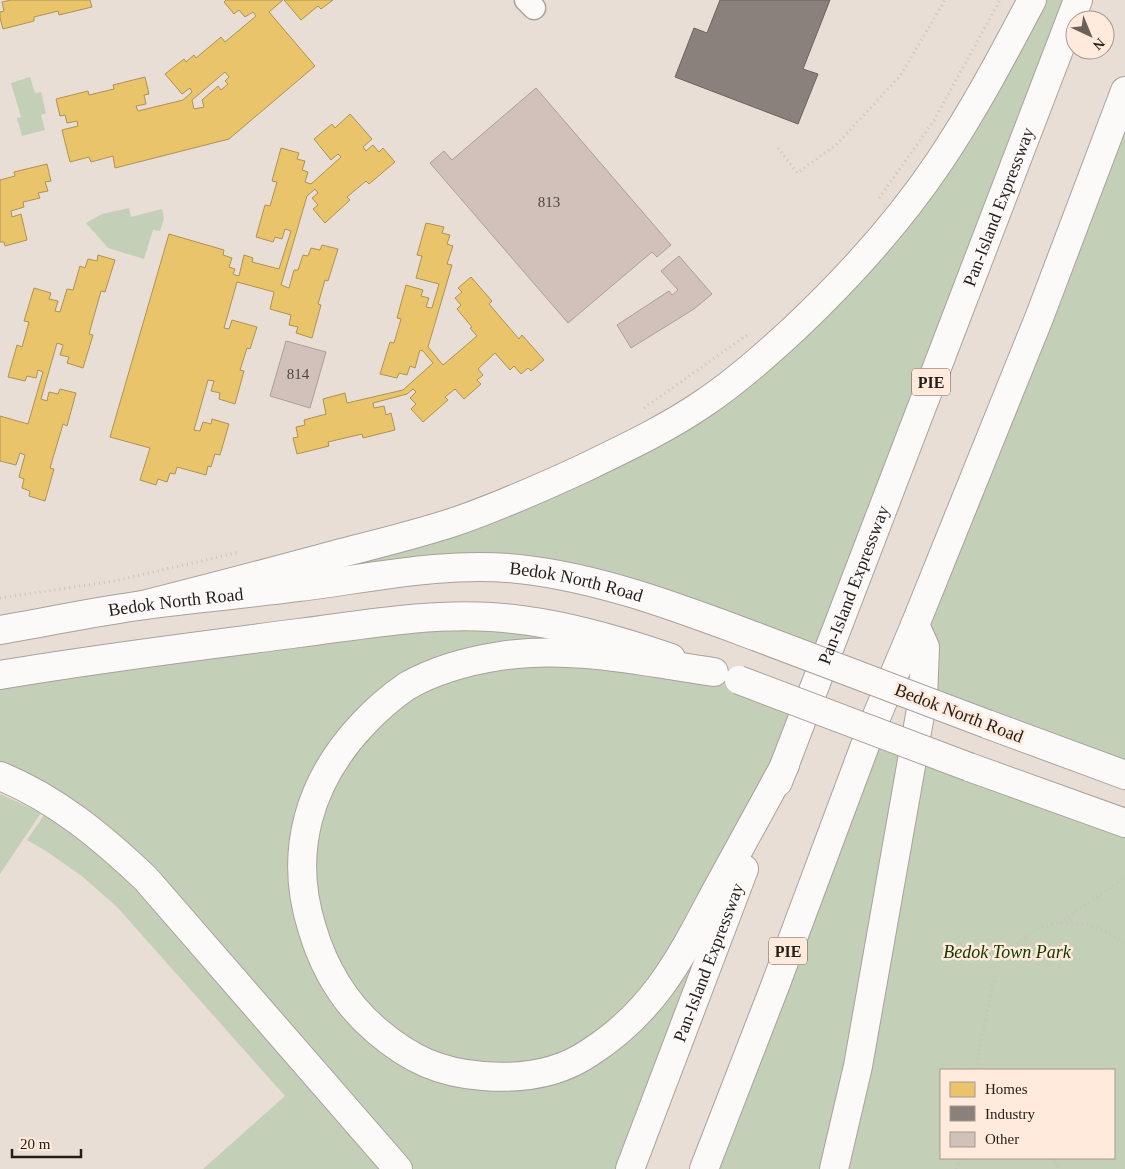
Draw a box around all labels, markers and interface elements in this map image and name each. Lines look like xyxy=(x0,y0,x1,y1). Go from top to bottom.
north arrow xyxy=(1065,10,1115,60)
text: N xyxy=(1090,35,1108,53)
street label: Pan-Island Expressway xyxy=(959,125,1038,289)
house number: 813 xyxy=(538,194,560,210)
house number: 814 xyxy=(287,366,310,382)
road number: PIE xyxy=(912,368,950,396)
street label: Pan-Island Expressway xyxy=(814,503,893,667)
street label: Bedok North Road xyxy=(509,558,645,606)
street label: Bedok North Road xyxy=(107,584,244,620)
street label: Bedok North Road xyxy=(892,679,1026,747)
street label: Pan-Island Expressway xyxy=(669,880,748,1045)
road number: PIE xyxy=(769,938,807,964)
park label: Bedok Town Park xyxy=(943,942,1072,962)
legend xyxy=(940,1069,1115,1159)
text: Homes xyxy=(985,1081,1028,1097)
text: Industry xyxy=(985,1106,1035,1122)
scale bar xyxy=(12,1126,81,1158)
text: Other xyxy=(985,1131,1019,1147)
text: 20 m xyxy=(20,1136,51,1152)

